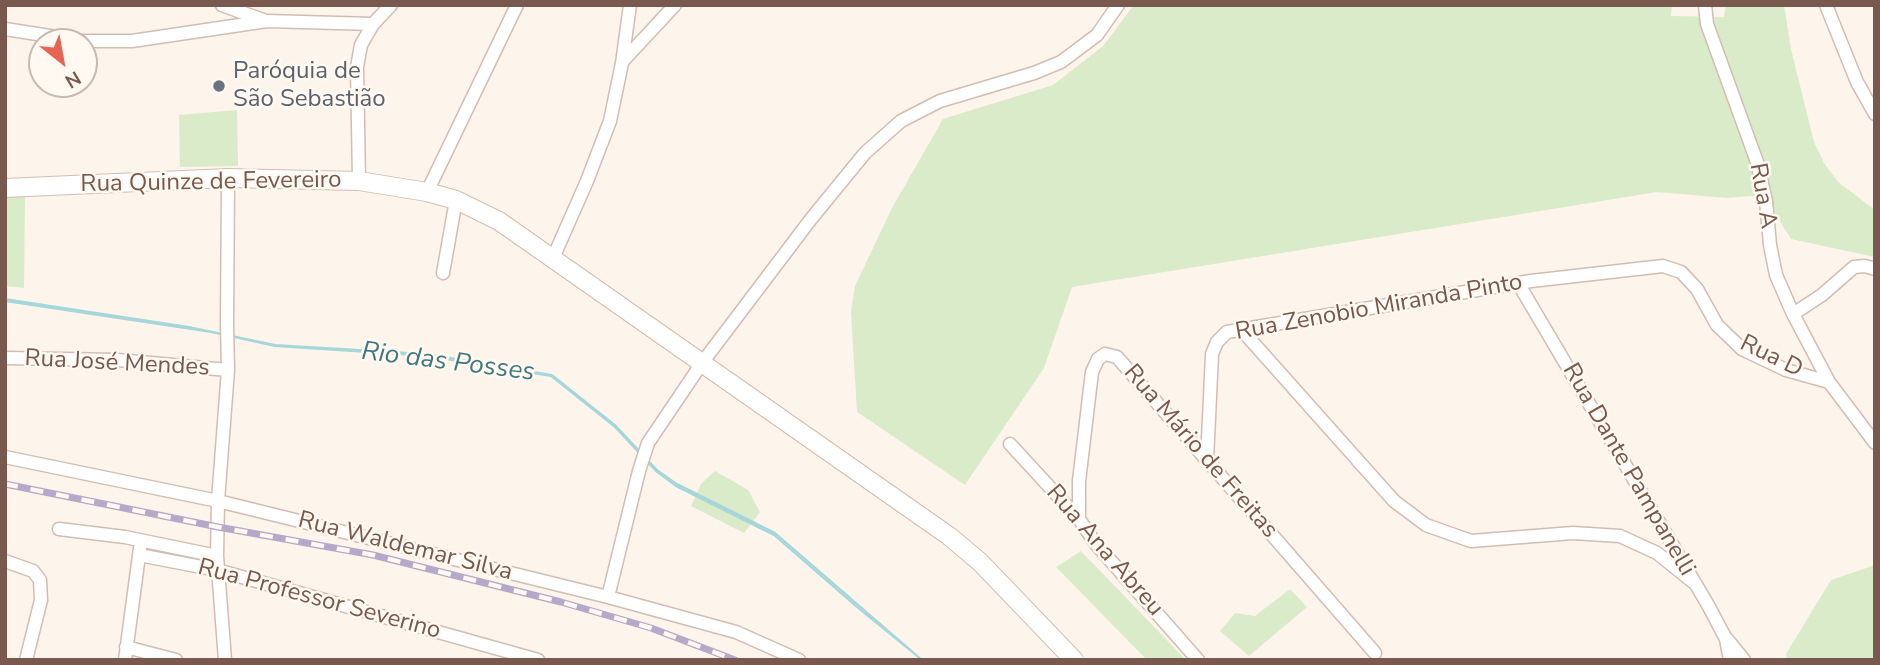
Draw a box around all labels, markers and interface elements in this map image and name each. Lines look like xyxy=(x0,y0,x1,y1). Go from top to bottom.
north arrow xyxy=(28,28,98,98)
place label: Paróquia de São Sebastião xyxy=(233,58,386,114)
text: N xyxy=(60,64,86,94)
marker: Paróquia de São Sebastião xyxy=(211,78,227,94)
street label: Rua A xyxy=(1742,161,1782,231)
street label: Rua Quinze de Fevereiro xyxy=(80,166,342,200)
street label: Rua Zenobio Miranda Pinto xyxy=(1233,269,1525,347)
street label: Rua D xyxy=(1735,330,1807,384)
water label: Rio das Posses xyxy=(360,337,536,389)
street label: Rua José Mendes xyxy=(24,345,210,383)
street label: Rua Mário de Freitas xyxy=(1117,359,1283,545)
street label: Rua Dante Pampanelli xyxy=(1555,359,1701,581)
street label: Rua Ana Abreu xyxy=(1039,479,1169,623)
street label: Rua Waldemar Silva xyxy=(295,506,515,588)
street label: Rua Professor Severino xyxy=(194,554,444,646)

